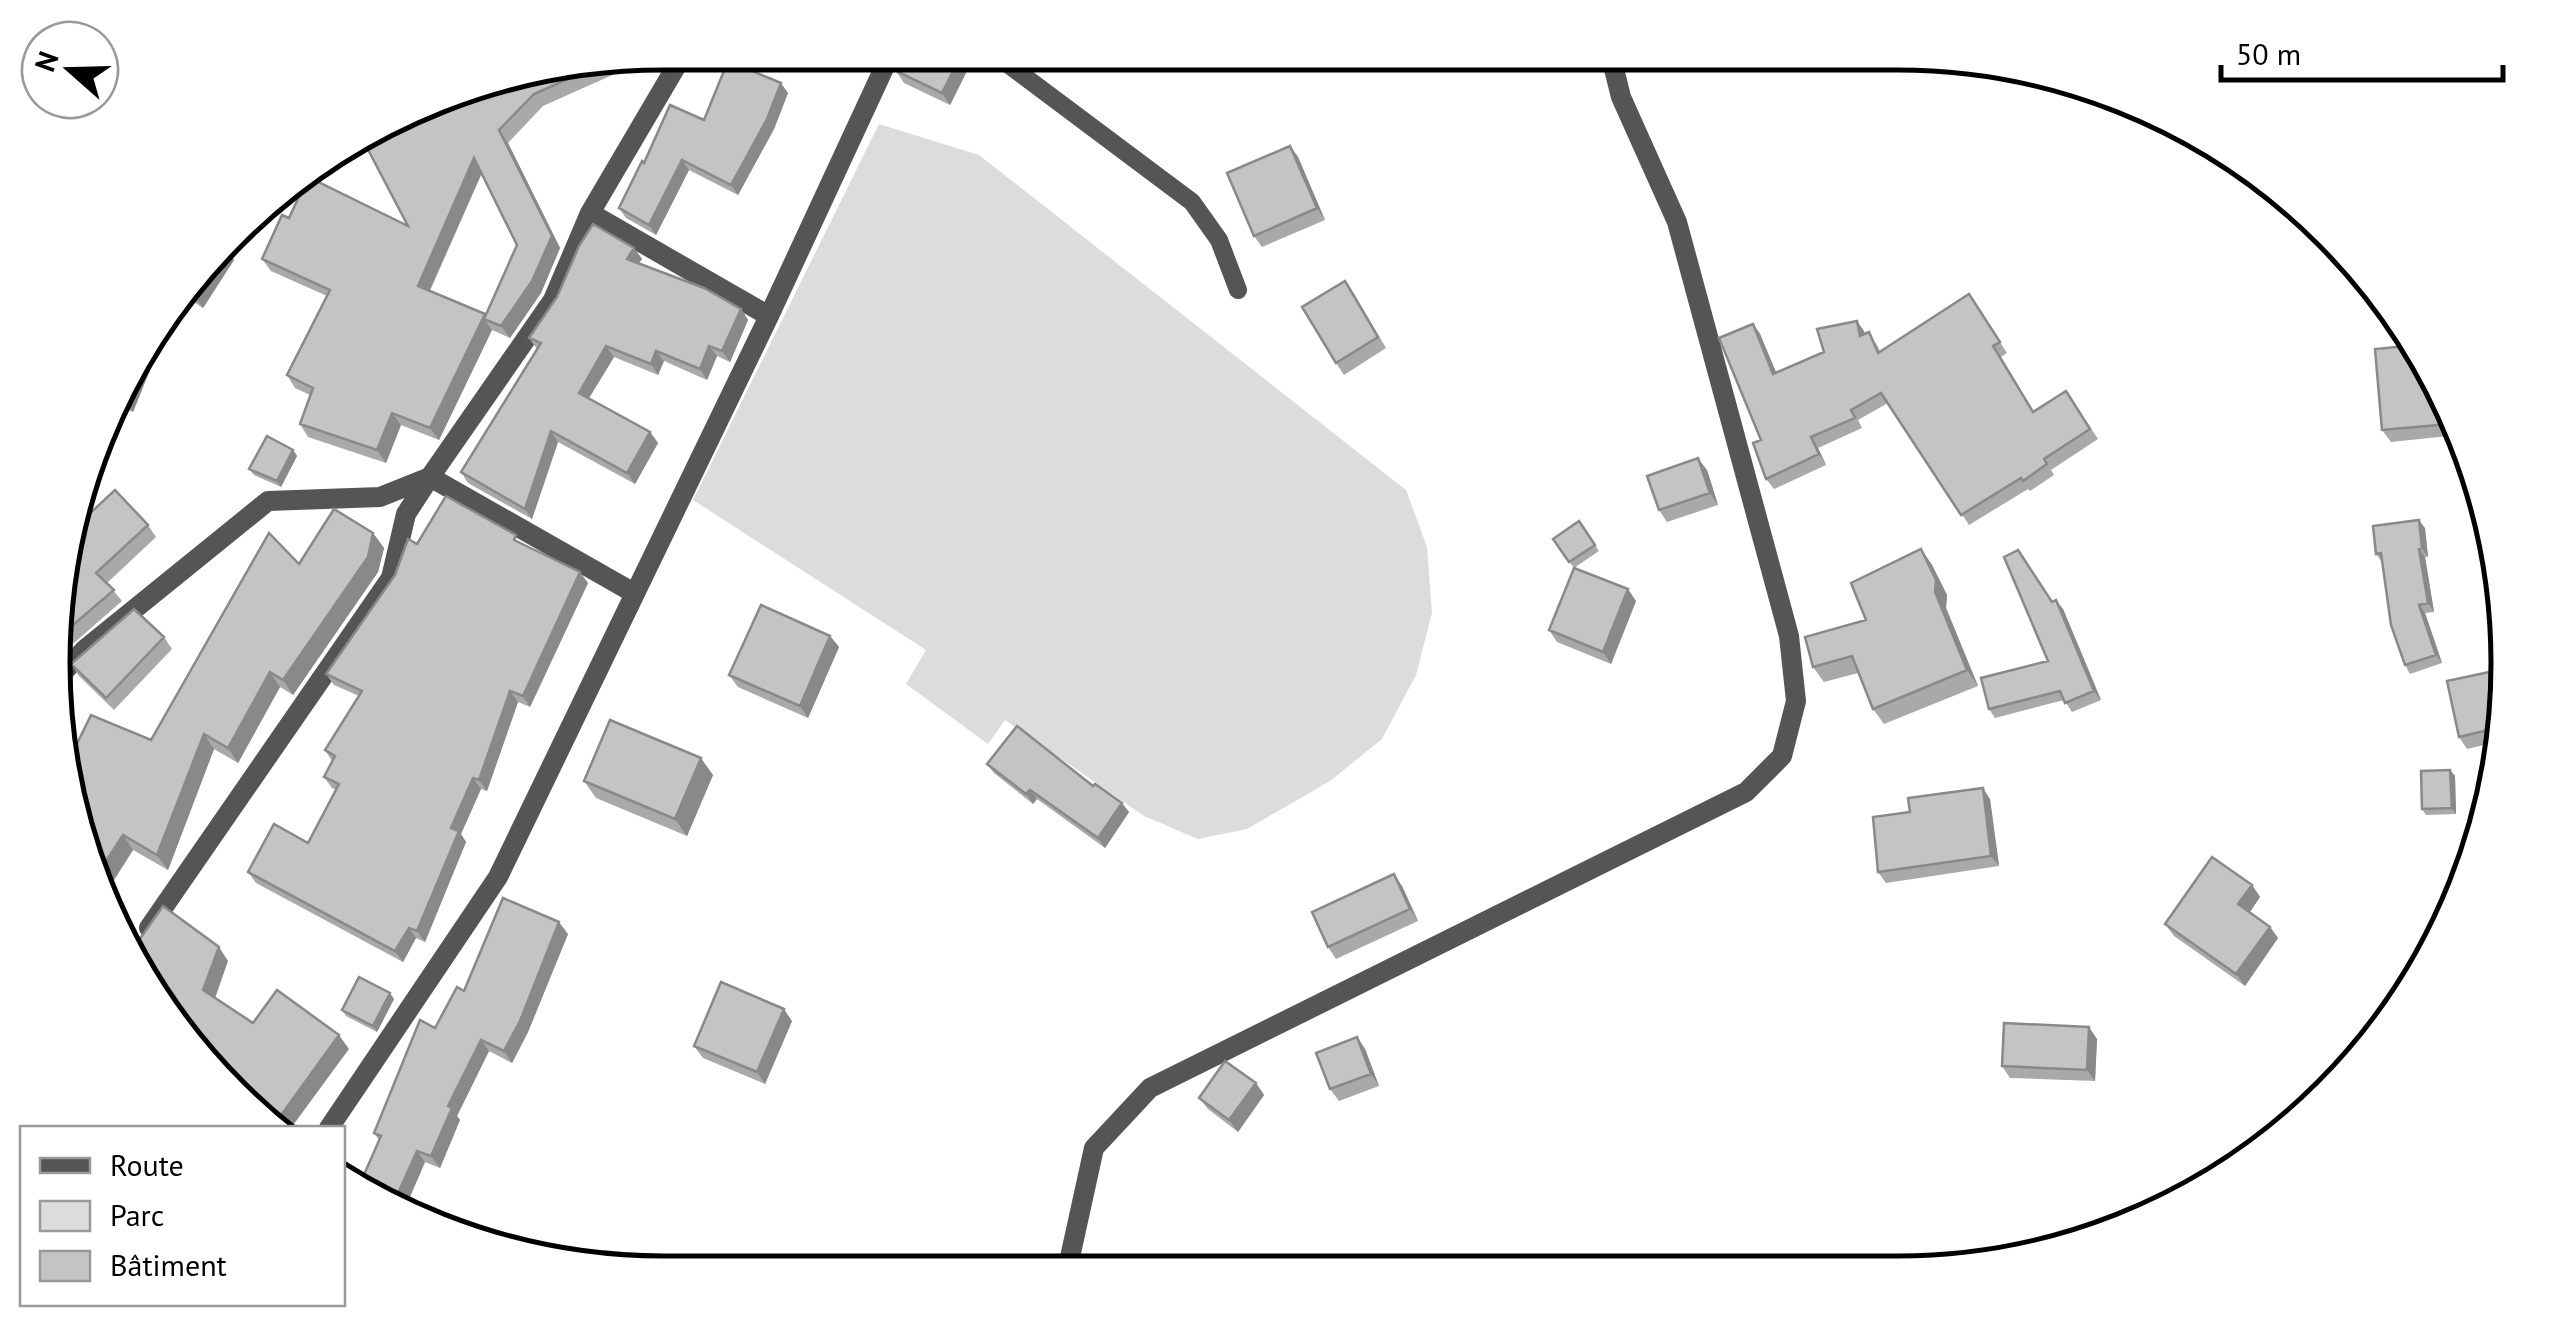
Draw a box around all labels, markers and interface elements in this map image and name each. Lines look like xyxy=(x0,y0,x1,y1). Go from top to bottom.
north arrow xyxy=(20,20,120,120)
scale bar xyxy=(2221,20,2504,82)
text: 50 m xyxy=(2236,34,2301,73)
text: N xyxy=(26,46,67,76)
legend xyxy=(20,1126,345,1306)
text: Route xyxy=(110,1145,184,1184)
text: Parc xyxy=(110,1195,164,1234)
text: Bâtiment xyxy=(110,1245,227,1284)

